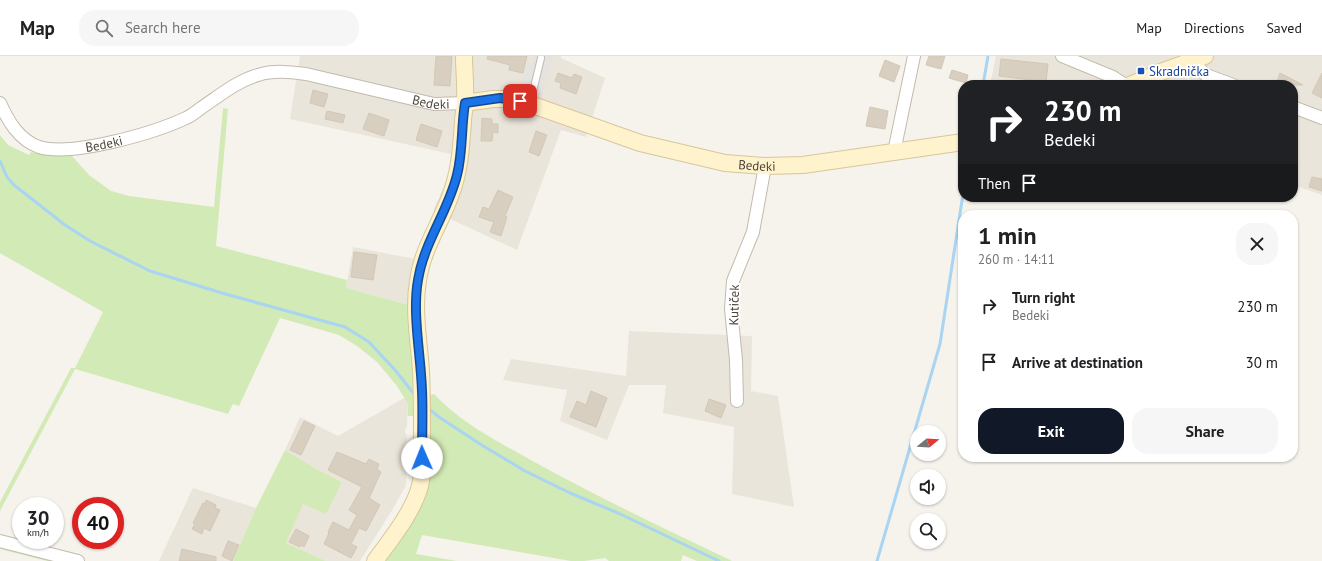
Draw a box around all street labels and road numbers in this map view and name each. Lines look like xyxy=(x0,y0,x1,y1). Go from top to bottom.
street label: Bedeki xyxy=(411,91,450,113)
street label: Bedeki xyxy=(84,131,124,156)
street label: Bedeki xyxy=(738,156,776,175)
street label: Kutiček xyxy=(725,284,743,326)

